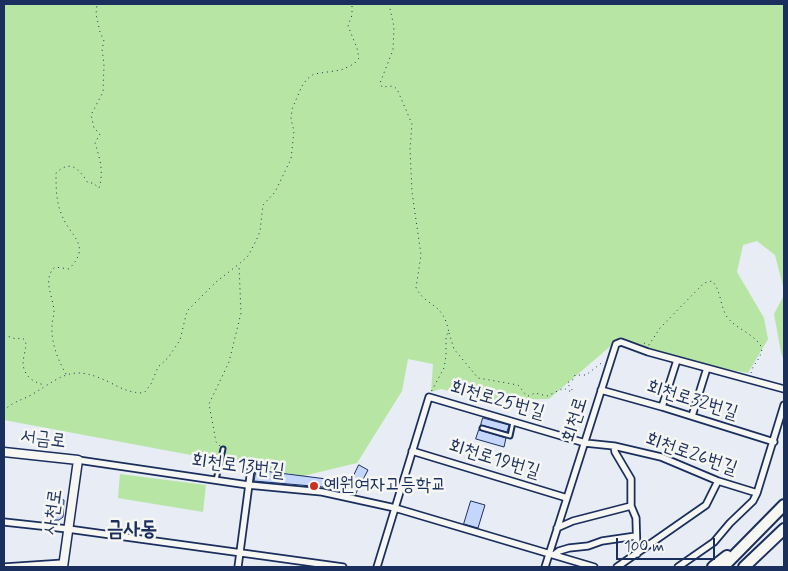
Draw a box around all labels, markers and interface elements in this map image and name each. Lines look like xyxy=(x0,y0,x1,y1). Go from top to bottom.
street label: 회천로32번길 xyxy=(644,376,740,426)
street label: 회천로25번길 xyxy=(447,377,547,425)
street label: 회천로 xyxy=(558,395,594,445)
street label: 서금로 xyxy=(19,426,67,454)
street label: 회천로26번길 xyxy=(642,429,740,481)
street label: 회천로19번길 xyxy=(446,435,542,485)
street label: 회천로13번길 xyxy=(190,450,286,484)
place label: 예원여자고등학교 xyxy=(324,475,446,497)
marker: 예원여자고등학교 xyxy=(308,480,320,492)
street label: 사천로 xyxy=(40,488,68,536)
district label: 금사동 xyxy=(107,518,157,544)
scale bar xyxy=(618,528,717,560)
text: 100 m xyxy=(624,537,664,557)

